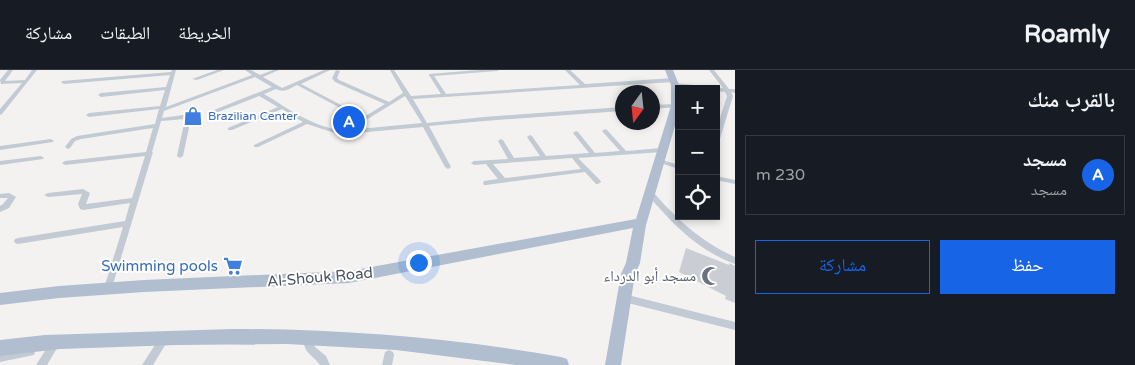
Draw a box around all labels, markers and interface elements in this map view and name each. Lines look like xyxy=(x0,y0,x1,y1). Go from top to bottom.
text: Roamly xyxy=(1024,20,1110,49)
text: مشاركة xyxy=(25,22,72,44)
text: الطبقات xyxy=(100,22,150,44)
text: الخريطة xyxy=(178,22,231,44)
north arrow xyxy=(615,85,660,130)
map controls xyxy=(675,85,720,220)
button: + xyxy=(675,85,720,130)
text: بالقرب منك xyxy=(1028,88,1115,113)
pin: A xyxy=(333,103,365,141)
shop icon: Brazilian Center xyxy=(182,105,204,127)
place label: Brazilian Center xyxy=(208,109,298,123)
button: − xyxy=(675,130,720,175)
text: مسجد xyxy=(1023,149,1067,171)
text: 230 m xyxy=(756,165,805,185)
text: A xyxy=(1092,165,1104,185)
button: locate xyxy=(675,175,720,220)
text: مسجد xyxy=(1031,180,1067,200)
button: مشاركة xyxy=(755,240,930,294)
button: حفظ xyxy=(940,240,1115,294)
your location xyxy=(406,250,432,276)
supermarket icon: Swimming pools xyxy=(222,255,244,277)
place label: Swimming pools xyxy=(101,257,218,275)
street label: Al-Shouk Road xyxy=(266,263,374,291)
mosque icon: مسجد أبو الدرداء xyxy=(700,265,722,287)
place label: مسجد أبو الدرداء xyxy=(604,267,696,285)

